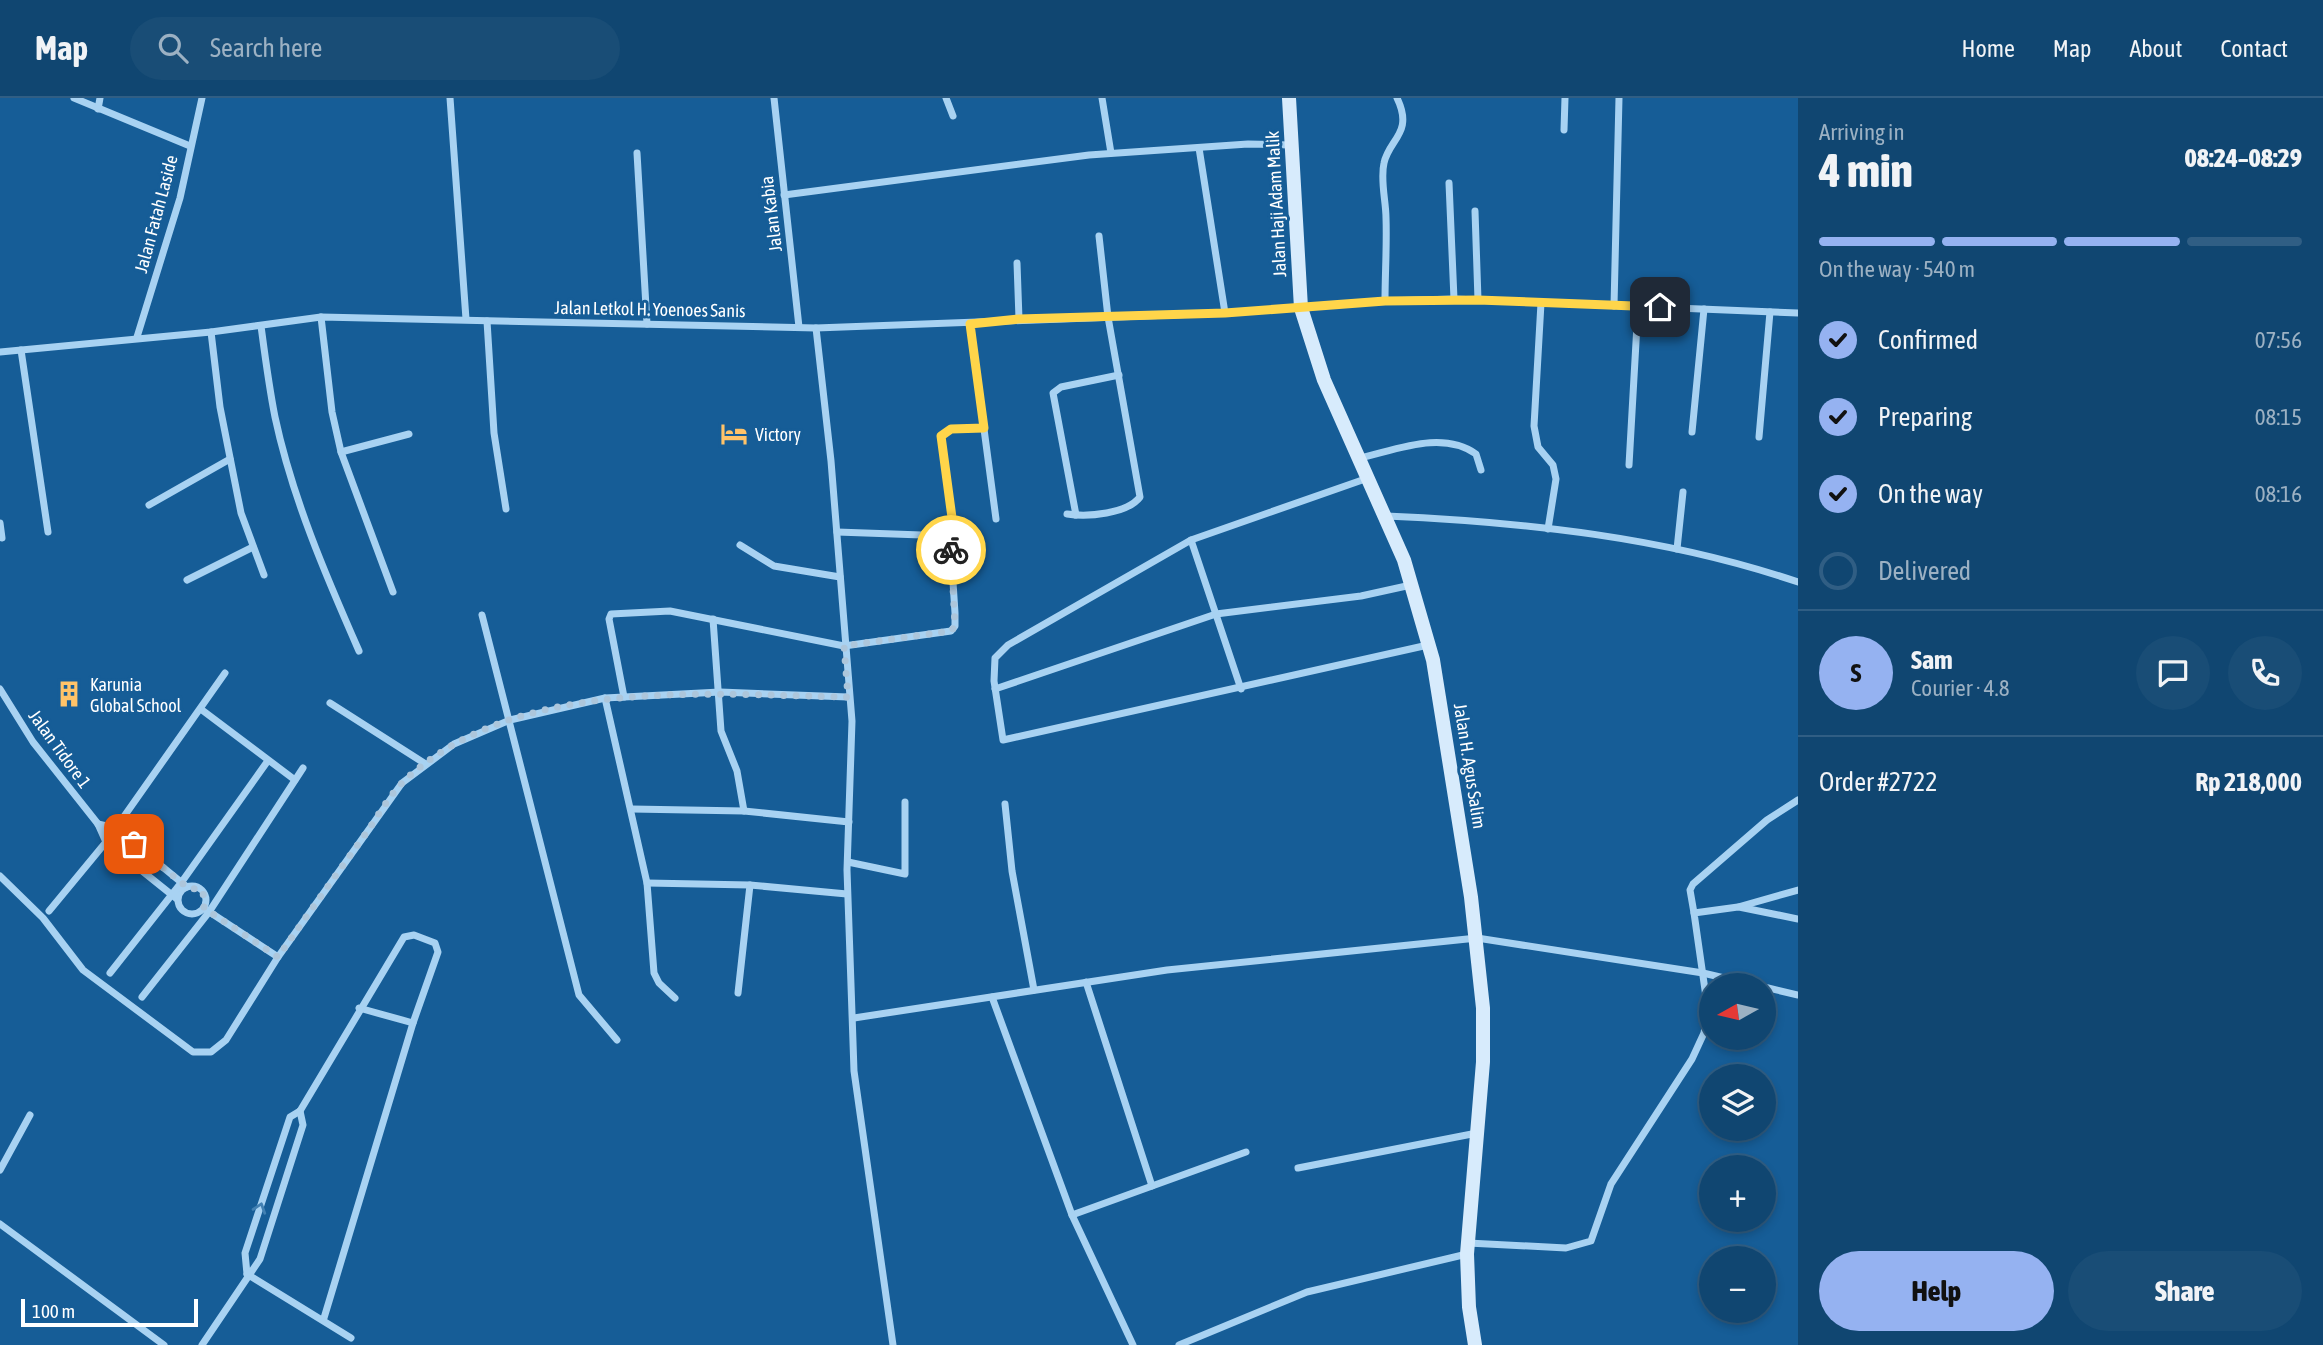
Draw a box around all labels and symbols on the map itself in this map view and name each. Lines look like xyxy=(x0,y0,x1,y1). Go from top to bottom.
street label: Jalan Haji Adam Malik xyxy=(1262,130,1290,278)
street label: Jalan Fatah Laside xyxy=(130,153,182,275)
street label: Jalan Kabia xyxy=(756,175,786,253)
pin xyxy=(1630,277,1690,337)
street label: Jalan Letkol H. Yoenoes Sanis xyxy=(554,297,746,321)
hotel icon: Victory xyxy=(719,419,749,449)
place label: Victory xyxy=(755,424,801,445)
courier xyxy=(916,515,986,585)
place label: Karunia Global School xyxy=(90,674,182,716)
building icon: Karunia Global School xyxy=(54,679,84,709)
street label: Jalan H. Agus Salim xyxy=(1450,702,1490,830)
street label: Jalan Tidore 1 xyxy=(25,706,95,792)
pin xyxy=(104,814,164,874)
north arrow xyxy=(1699,973,1776,1050)
one-way arrow xyxy=(252,1202,266,1214)
scale bar xyxy=(21,1296,198,1328)

